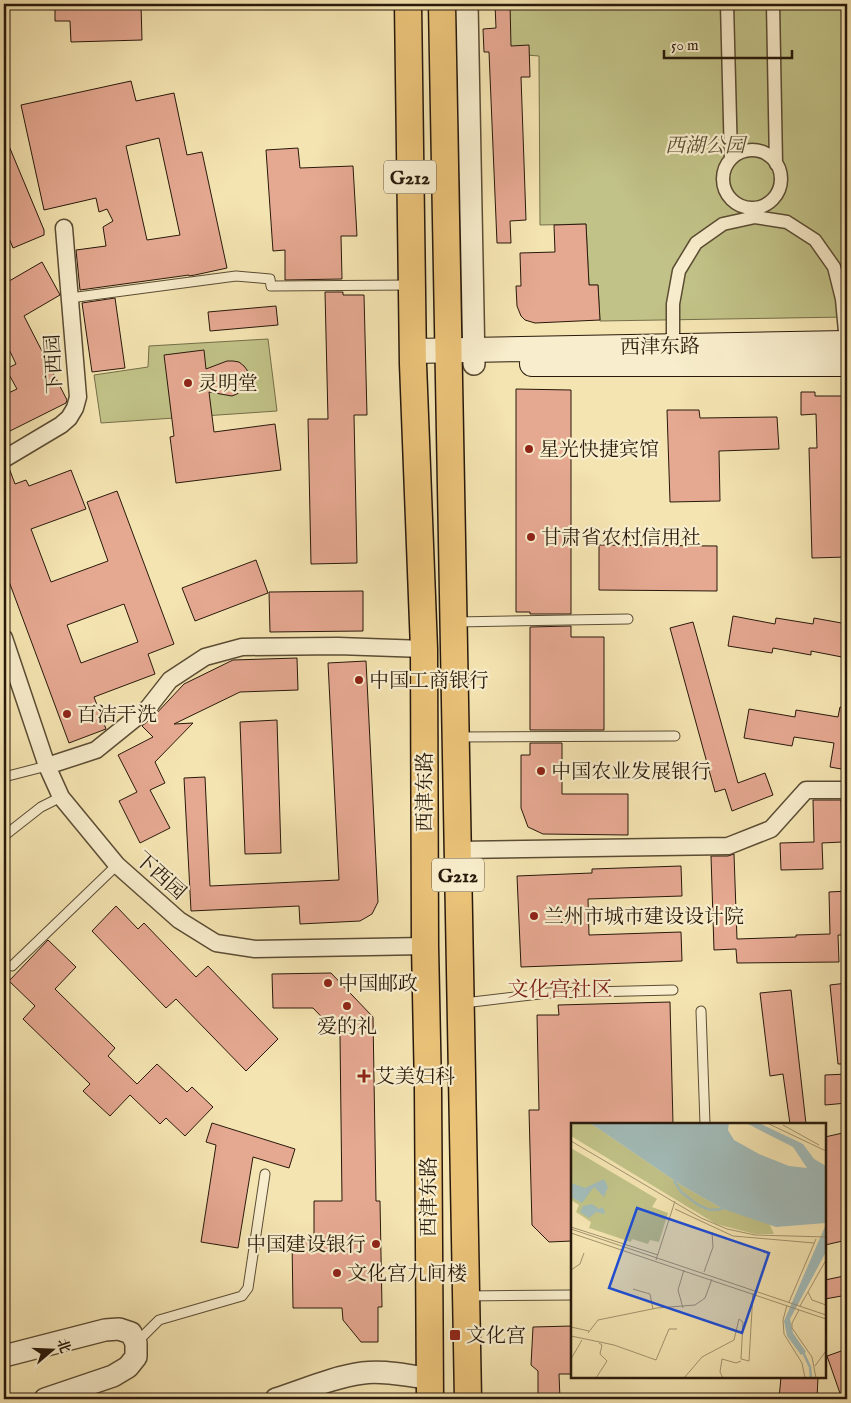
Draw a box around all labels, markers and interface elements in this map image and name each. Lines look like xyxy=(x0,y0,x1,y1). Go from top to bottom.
scale bar xyxy=(664,28,791,60)
text: 50 m xyxy=(671,36,699,55)
park label: 西湖公园 xyxy=(665,134,748,159)
road number: G212 xyxy=(384,160,436,193)
street label: 下西园 xyxy=(40,333,69,395)
street label: 西津东路 xyxy=(620,334,700,361)
place label: 灵明堂 xyxy=(198,372,258,397)
marker: 灵明堂 xyxy=(182,377,194,389)
place label: 星光快捷宾馆 xyxy=(539,438,659,463)
marker: 星光快捷宾馆 xyxy=(523,443,535,455)
place label: 甘肃省农村信用社 xyxy=(541,526,701,551)
marker: 甘肃省农村信用社 xyxy=(525,531,537,543)
place label: 中国工商银行 xyxy=(369,669,489,694)
marker: 中国工商银行 xyxy=(353,674,365,686)
place label: 百洁干洗 xyxy=(77,703,157,728)
marker: 百洁干洗 xyxy=(61,708,73,720)
street label: 西津东路 xyxy=(413,752,438,832)
place label: 中国农业发展银行 xyxy=(551,760,711,785)
marker: 中国农业发展银行 xyxy=(535,765,547,777)
street label: 下西园 xyxy=(129,847,191,905)
road number: G212 xyxy=(432,858,484,892)
place label: 兰州市城市建设设计院 xyxy=(544,905,744,930)
marker: 兰州市城市建设设计院 xyxy=(528,910,540,922)
place label: 中国邮政 xyxy=(338,972,418,997)
marker: 中国邮政 xyxy=(322,977,334,989)
district label: 文化宫社区 xyxy=(508,977,613,1004)
marker: 爱的礼 xyxy=(341,1000,353,1012)
place label: 爱的礼 xyxy=(317,1015,377,1040)
place label: 艾美妇科 xyxy=(375,1065,455,1090)
marker: 艾美妇科 xyxy=(357,1069,371,1083)
inset map xyxy=(571,1123,826,1378)
street label: 西津东路 xyxy=(417,1157,442,1237)
place label: 中国建设银行 xyxy=(246,1233,366,1258)
marker: 中国建设银行 xyxy=(370,1238,382,1250)
place label: 文化宫九间楼 xyxy=(347,1262,467,1287)
marker: 文化宫九间楼 xyxy=(331,1267,343,1279)
place label: 文化宫 xyxy=(466,1324,526,1349)
north arrow xyxy=(28,1326,78,1376)
marker: 文化宫 xyxy=(448,1328,462,1342)
text: 北 xyxy=(53,1337,74,1356)

